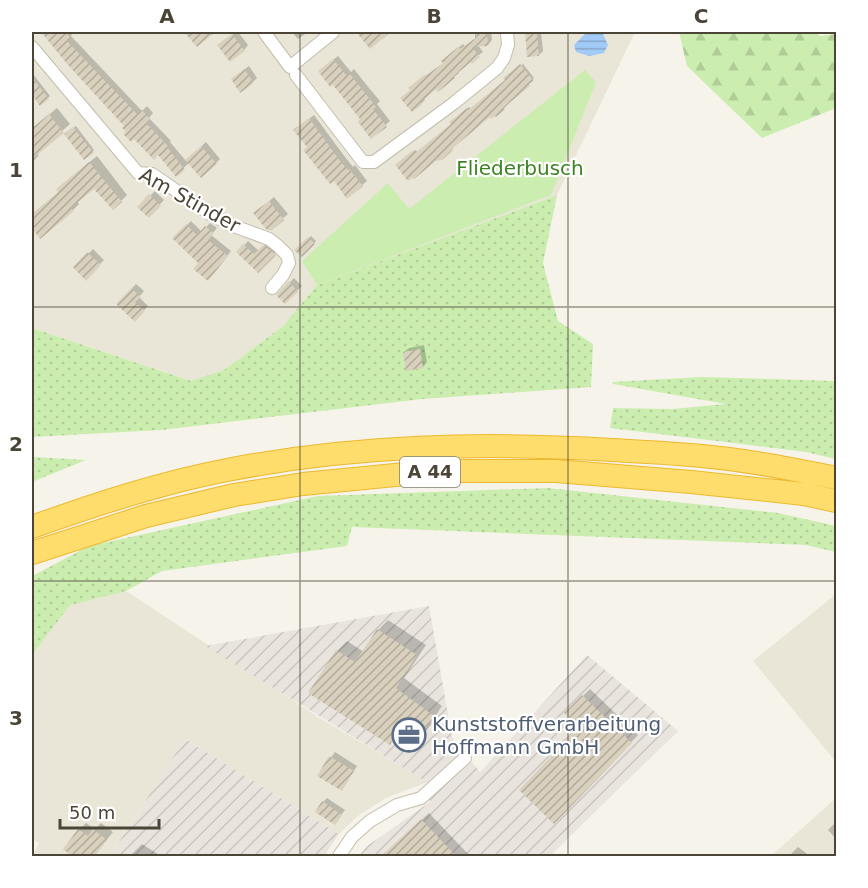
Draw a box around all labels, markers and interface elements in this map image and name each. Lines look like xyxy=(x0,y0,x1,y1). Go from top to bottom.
text: A xyxy=(159,4,175,28)
text: B xyxy=(426,4,442,28)
text: C xyxy=(694,4,708,28)
park label: Fliederbusch xyxy=(456,156,584,180)
text: 1 xyxy=(9,158,23,182)
street label: Am Stinder xyxy=(135,162,245,238)
text: 2 xyxy=(9,432,23,456)
road number: A 44 xyxy=(400,457,460,487)
text: 3 xyxy=(9,706,23,730)
place label: Kunststoffverarbeitung Hoffmann GmbH xyxy=(432,712,661,759)
office icon: Kunststoffverarbeitung Hoffmann GmbH xyxy=(391,717,427,753)
scale bar xyxy=(60,792,159,830)
text: 50 m xyxy=(69,802,115,823)

